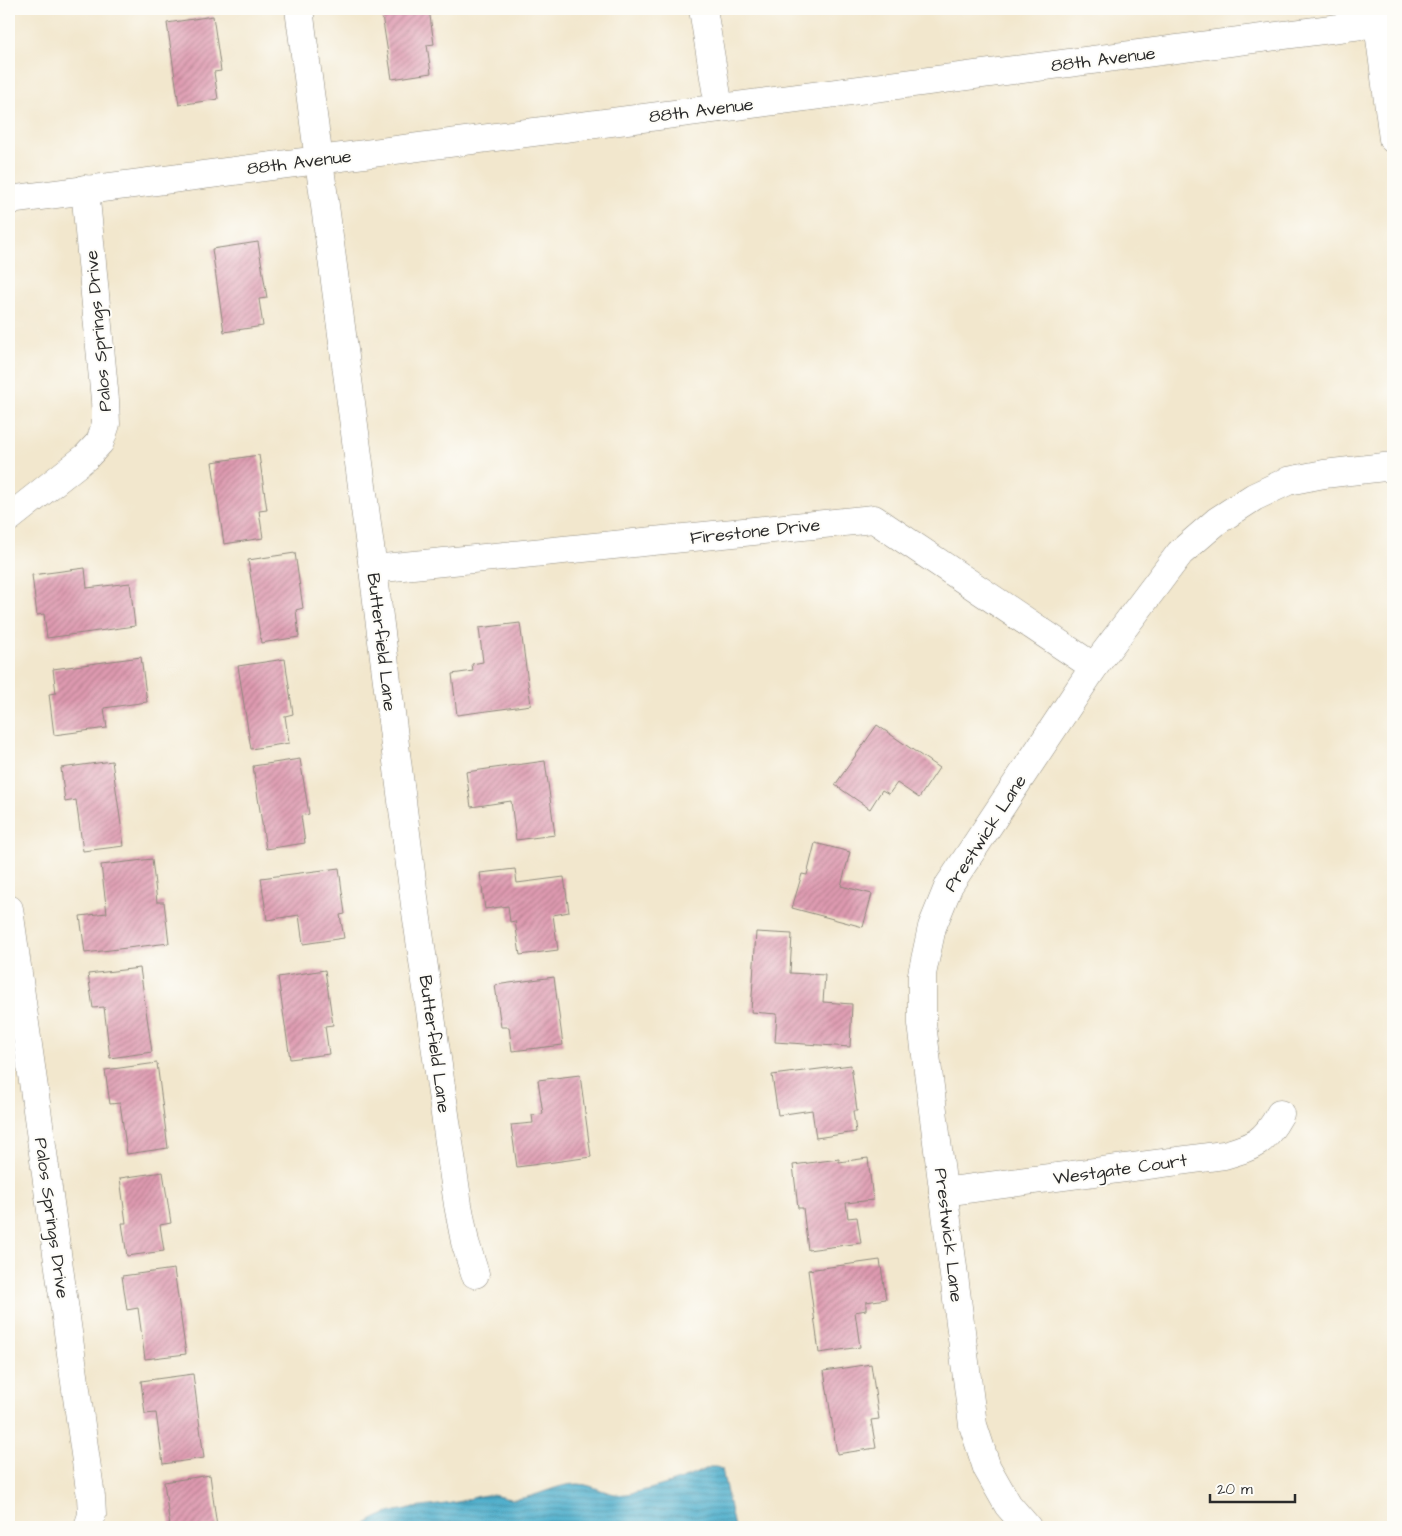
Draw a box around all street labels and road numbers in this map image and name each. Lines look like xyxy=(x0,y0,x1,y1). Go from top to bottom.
street label: 88th Avenue xyxy=(1049,41,1157,78)
street label: 88th Avenue xyxy=(647,92,755,129)
street label: 88th Avenue xyxy=(245,144,353,181)
street label: Palos Springs Drive xyxy=(79,249,119,413)
street label: Firestone Drive xyxy=(689,512,822,551)
street label: Butterfield Lane xyxy=(361,572,402,713)
street label: Prestwick Lane xyxy=(938,770,1033,897)
street label: Butterfield Lane xyxy=(412,974,457,1115)
street label: Palos Springs Drive xyxy=(27,1136,75,1300)
street label: Westgate Court xyxy=(1052,1148,1189,1192)
street label: Prestwick Lane xyxy=(928,1167,969,1304)

